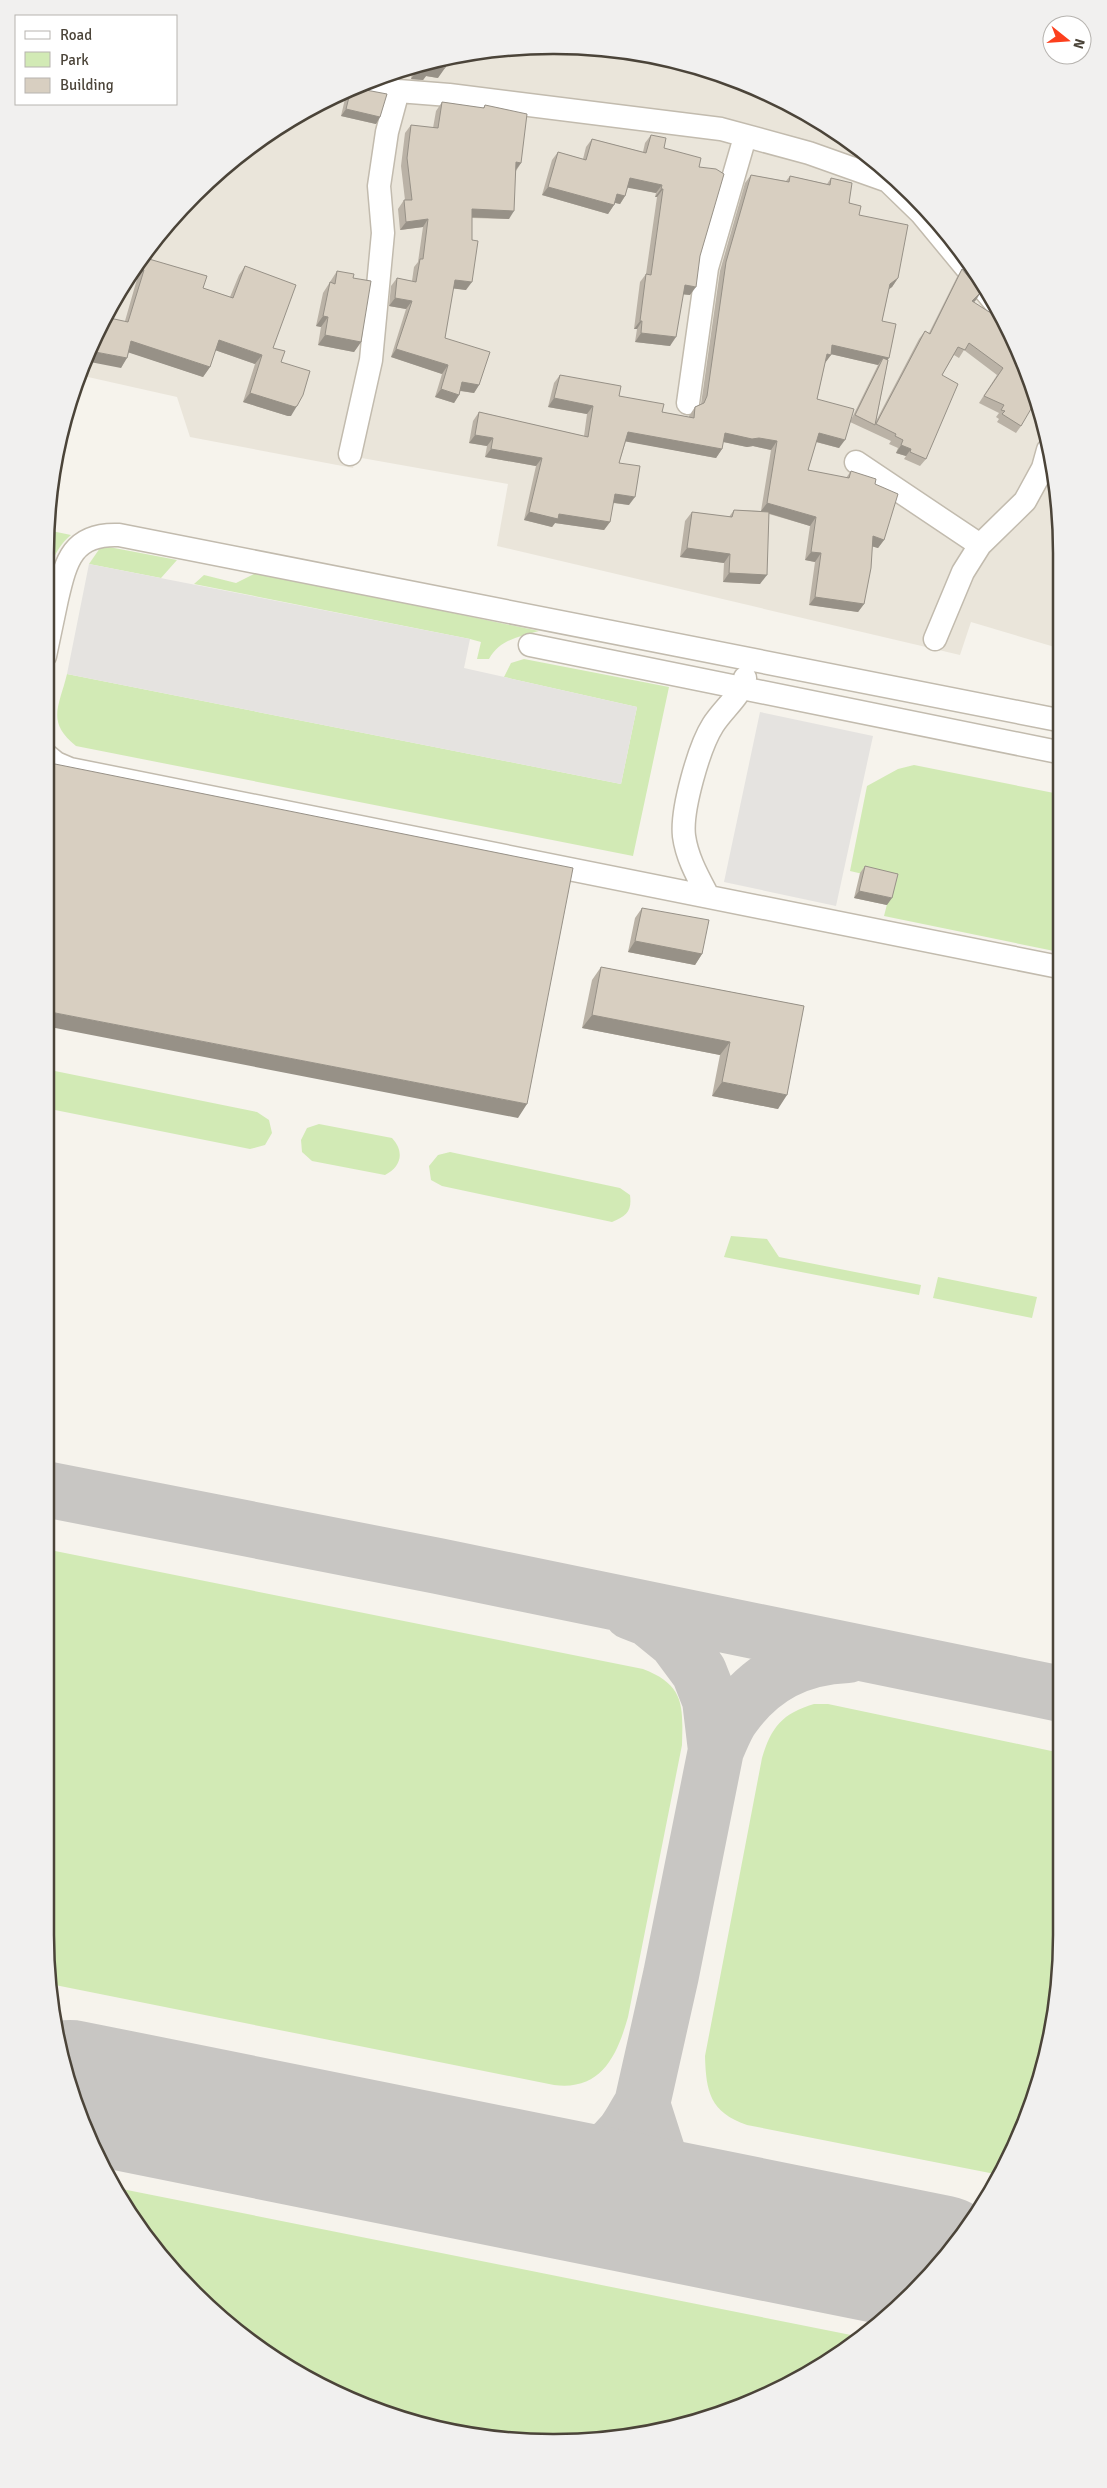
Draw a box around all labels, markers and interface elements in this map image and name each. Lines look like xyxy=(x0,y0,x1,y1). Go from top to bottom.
legend xyxy=(15,15,178,105)
north arrow xyxy=(1042,15,1092,65)
text: Road xyxy=(60,26,92,44)
text: N xyxy=(1069,37,1089,51)
text: Park xyxy=(60,51,89,69)
text: Building xyxy=(60,76,114,94)

